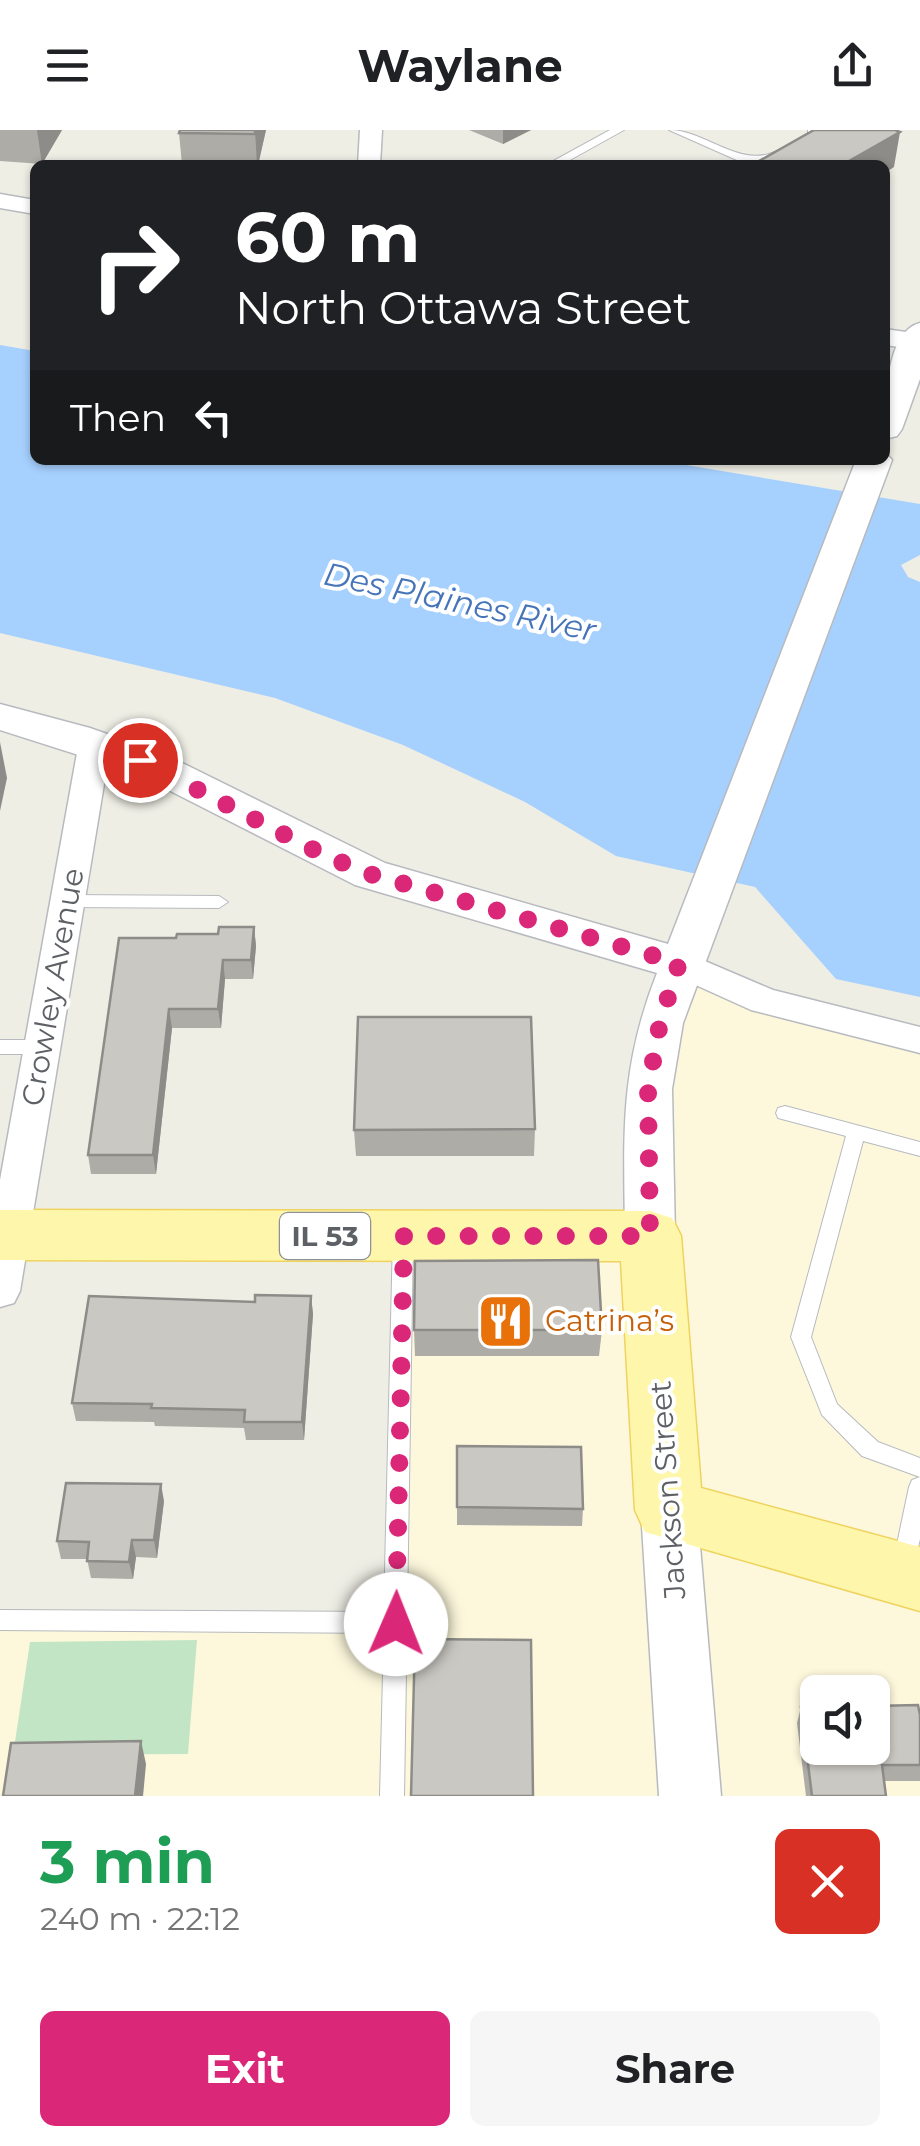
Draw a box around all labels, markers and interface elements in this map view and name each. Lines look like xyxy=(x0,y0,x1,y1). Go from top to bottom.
icon: menu xyxy=(40,38,95,93)
text: Waylane xyxy=(357,38,563,93)
icon: share xyxy=(825,38,880,93)
text: 60 m xyxy=(235,194,420,280)
icon: right xyxy=(70,200,200,330)
text: North Ottawa Street xyxy=(235,280,691,335)
icon: left xyxy=(186,390,241,445)
text: Then xyxy=(70,394,166,441)
water label: Des Plaines River xyxy=(320,554,601,650)
pin xyxy=(98,718,183,803)
icon: arrive xyxy=(113,733,168,788)
street label: Crowley Avenue xyxy=(13,865,92,1109)
road number: IL 53 xyxy=(280,1213,370,1259)
restaurant icon: Catrina’s xyxy=(476,1291,536,1351)
place label: Catrina’s xyxy=(545,1302,674,1339)
street label: Jackson Street xyxy=(641,1379,694,1602)
position arrow xyxy=(344,1572,448,1676)
map controls xyxy=(800,1675,890,1765)
button: sound xyxy=(800,1675,890,1765)
text: 3 min xyxy=(40,1825,215,1898)
button: close xyxy=(775,1829,880,1934)
text: 240 m · 22:12 xyxy=(40,1899,240,1938)
button: Exit xyxy=(40,2011,450,2126)
button: Share xyxy=(470,2011,880,2126)

